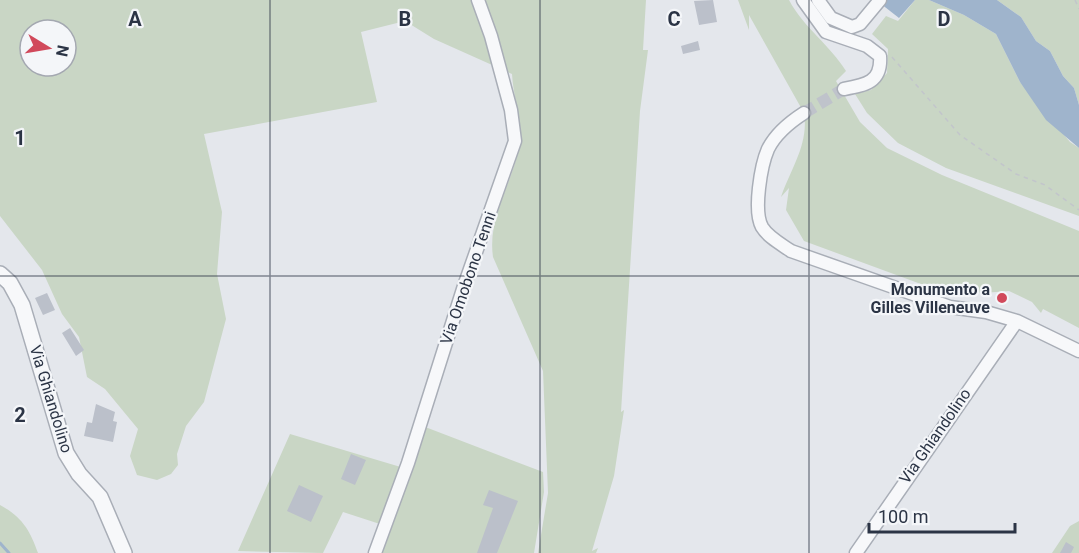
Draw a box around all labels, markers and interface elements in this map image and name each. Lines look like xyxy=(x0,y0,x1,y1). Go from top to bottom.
text: A xyxy=(128,7,142,31)
text: B xyxy=(399,7,411,31)
text: C xyxy=(667,7,681,31)
text: D xyxy=(938,7,951,31)
north arrow xyxy=(18,18,78,78)
text: N xyxy=(52,43,73,58)
text: 1 xyxy=(14,126,26,150)
street label: Via Omobono Tenni xyxy=(436,209,500,347)
place label: Monumento a Gilles Villeneuve xyxy=(871,280,990,317)
marker: Monumento a Gilles Villeneuve xyxy=(995,291,1009,305)
street label: Via Ghiandolino xyxy=(26,343,76,455)
street label: Via Ghiandolino xyxy=(895,385,975,487)
text: 2 xyxy=(14,403,26,427)
scale bar xyxy=(869,496,1014,534)
text: 100 m xyxy=(878,506,929,527)

